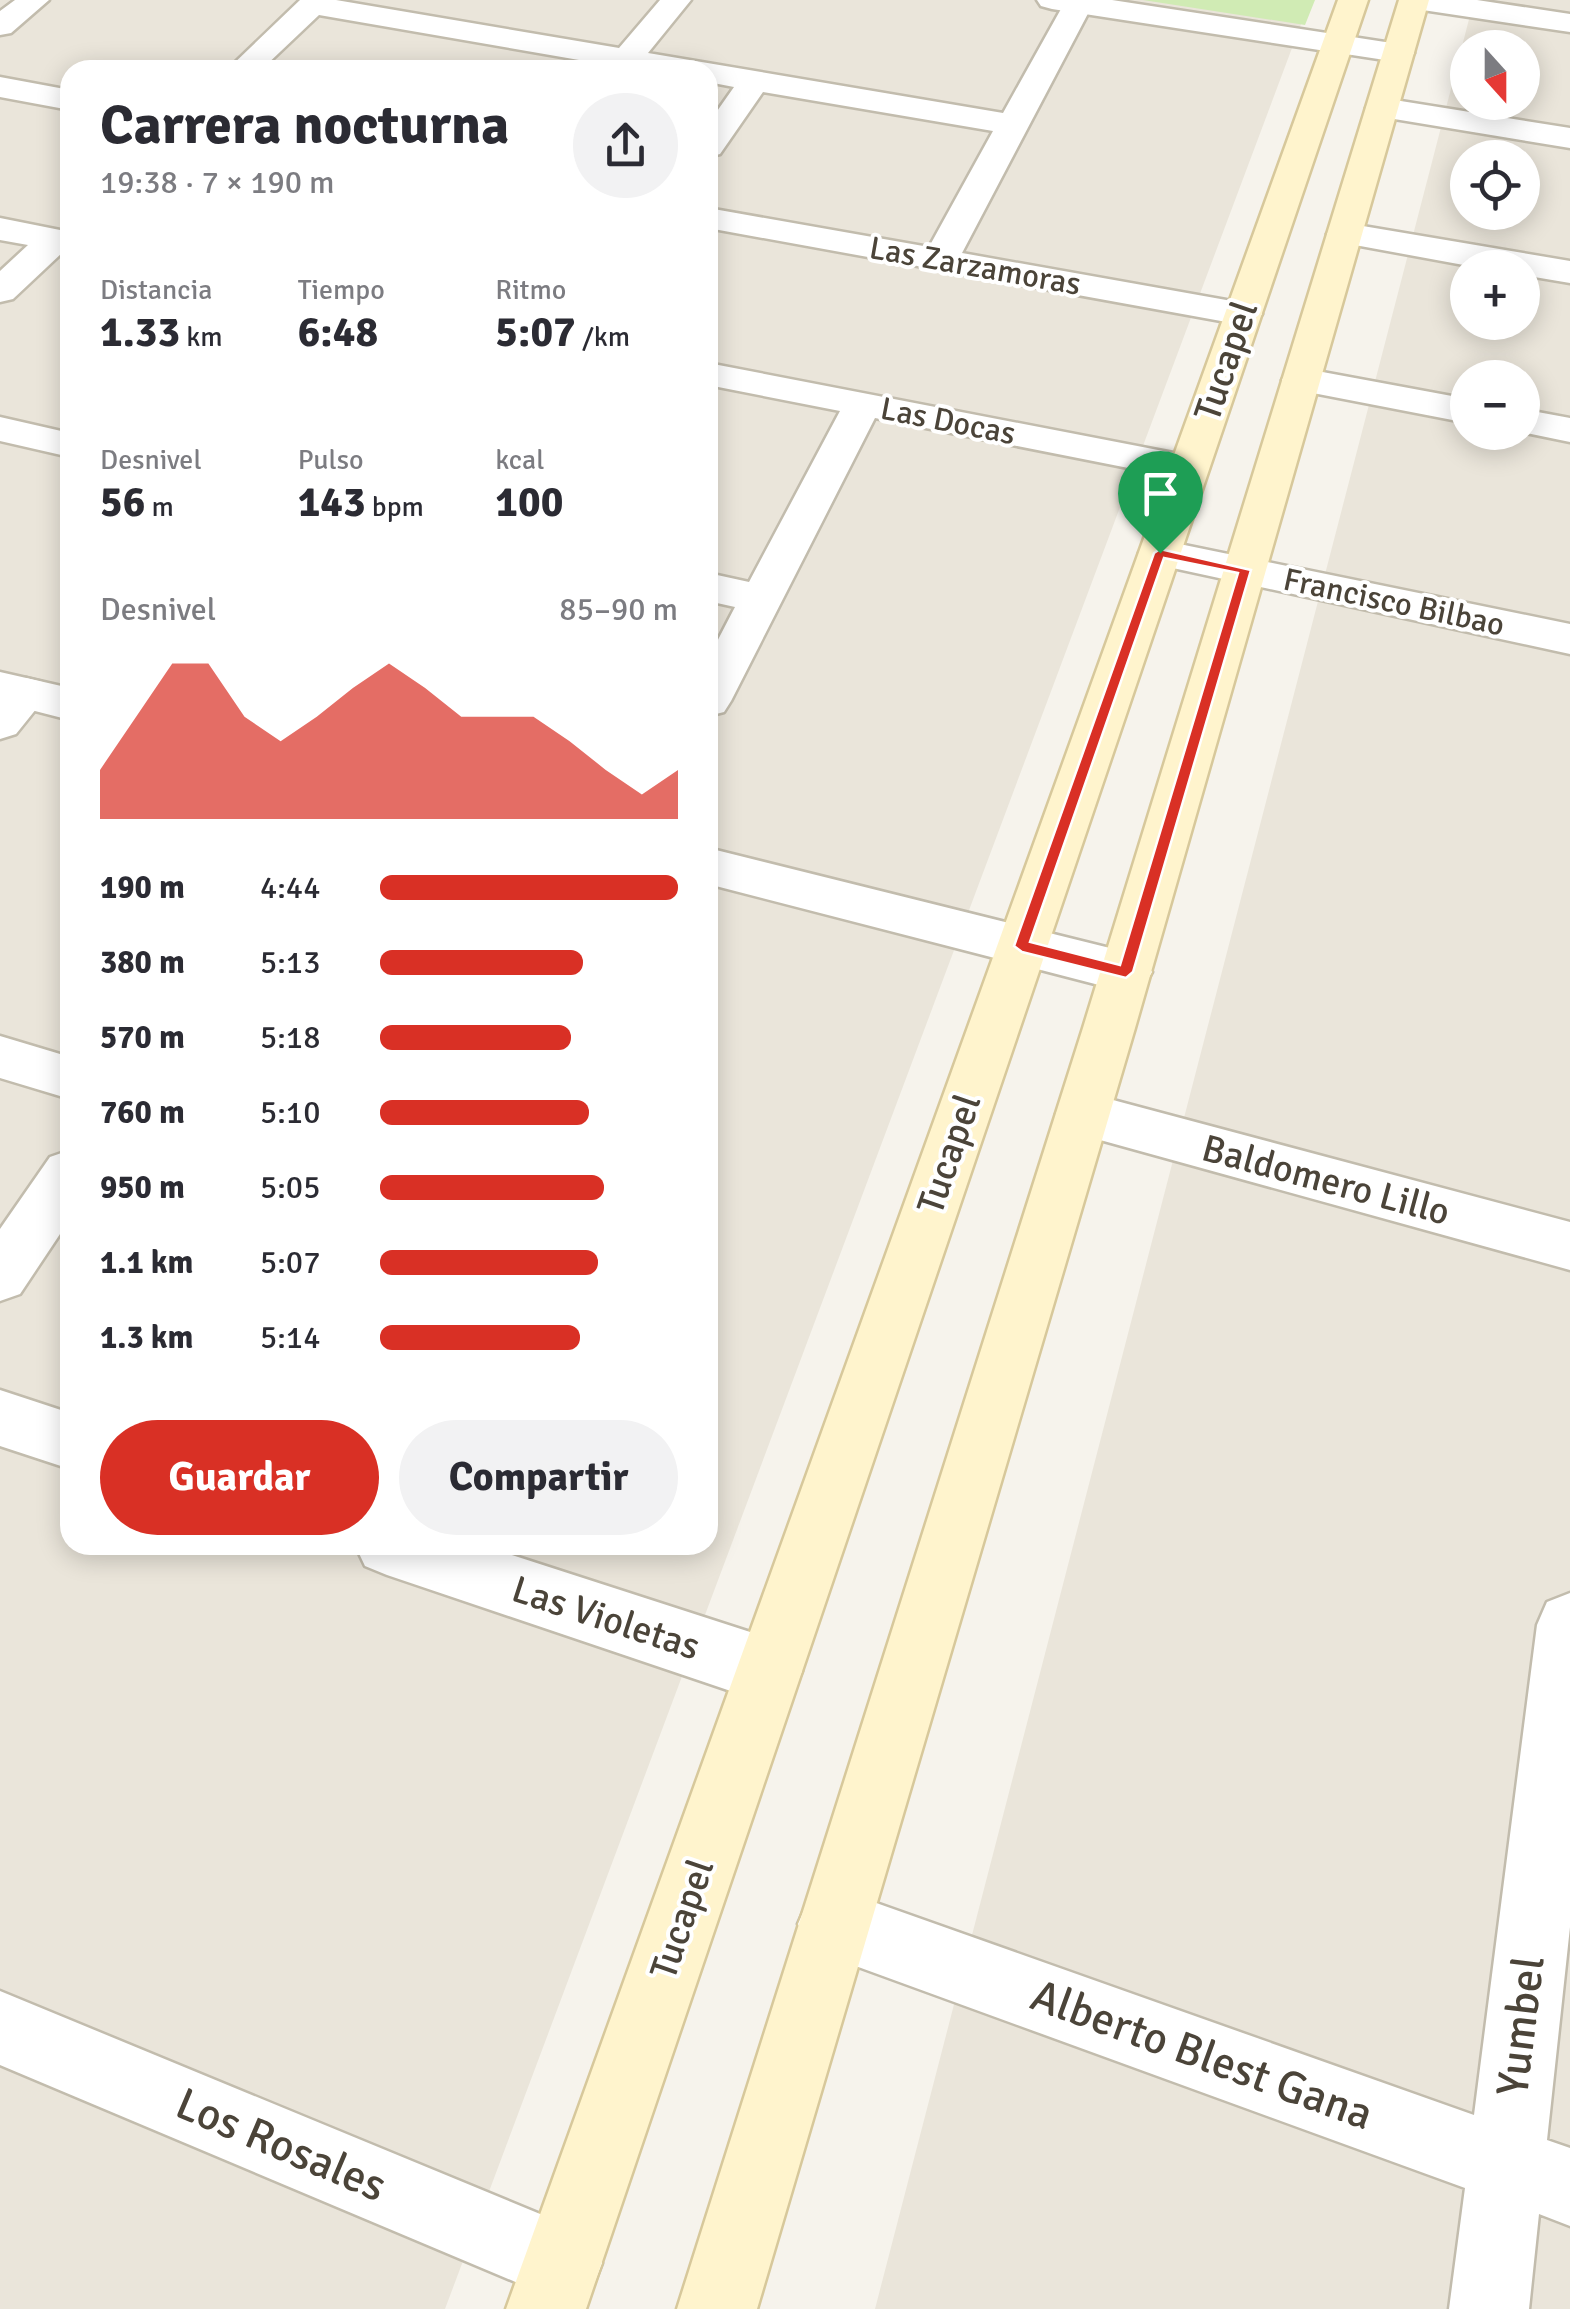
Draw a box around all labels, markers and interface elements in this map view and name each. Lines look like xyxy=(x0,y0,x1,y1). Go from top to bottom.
north arrow xyxy=(1450,30,1540,120)
map controls xyxy=(1450,30,1540,450)
text: Carrera nocturna xyxy=(100,91,509,159)
button: share xyxy=(573,93,678,198)
button: locate xyxy=(1450,140,1540,230)
text: 19:38 · 7 × 190 m xyxy=(100,163,335,202)
street label: Las Zarzamoras xyxy=(866,228,1084,304)
button: + xyxy=(1450,250,1540,340)
text: Distancia xyxy=(100,273,213,307)
text: Tiempo xyxy=(298,273,385,307)
text: Ritmo xyxy=(495,273,566,307)
street label: Tucapel xyxy=(1184,295,1268,427)
text: 1.33 xyxy=(100,307,180,358)
text: 6:48 xyxy=(298,307,378,358)
text: 5:07 xyxy=(495,307,576,358)
text: km xyxy=(180,320,223,354)
text: /km xyxy=(576,320,630,354)
button: − xyxy=(1450,360,1540,450)
street label: Las Docas xyxy=(877,389,1019,453)
text: Desnivel xyxy=(100,443,202,477)
text: Pulso xyxy=(298,443,364,477)
text: kcal xyxy=(495,443,544,477)
pin xyxy=(1118,451,1203,554)
icon: arrive xyxy=(1133,466,1188,521)
text: 56 xyxy=(100,477,145,528)
text: 143 xyxy=(298,477,366,528)
text: 100 xyxy=(495,477,563,528)
text: m xyxy=(145,490,174,524)
text: bpm xyxy=(366,490,424,524)
street label: Francisco Bilbao xyxy=(1280,560,1508,644)
text: Desnivel xyxy=(100,590,216,629)
text: 85–90 m xyxy=(559,590,678,629)
text: 190 m xyxy=(100,868,185,907)
text: 4:44 xyxy=(260,868,320,907)
text: 380 m xyxy=(100,943,185,982)
text: 5:13 xyxy=(260,943,320,982)
text: 570 m xyxy=(100,1018,185,1057)
text: 5:18 xyxy=(260,1018,320,1057)
street label: Tucapel xyxy=(907,1088,991,1220)
text: 760 m xyxy=(100,1093,185,1132)
text: 5:10 xyxy=(260,1093,320,1132)
street label: Baldomero Lillo xyxy=(1197,1124,1455,1236)
text: 950 m xyxy=(100,1168,185,1207)
text: 5:05 xyxy=(260,1168,320,1207)
text: 1.1 km xyxy=(100,1243,193,1282)
text: 5:07 xyxy=(260,1243,320,1282)
text: 1.3 km xyxy=(100,1318,193,1357)
text: 5:14 xyxy=(260,1318,320,1357)
button: Guardar xyxy=(100,1420,379,1535)
button: Compartir xyxy=(399,1420,678,1535)
street label: Las Violetas xyxy=(506,1566,706,1670)
street label: Tucapel xyxy=(640,1853,724,1985)
street label: Yumbel xyxy=(1485,1953,1557,2099)
street label: Alberto Blest Gana xyxy=(1024,1968,1380,2142)
street label: Los Rosales xyxy=(168,2076,394,2214)

